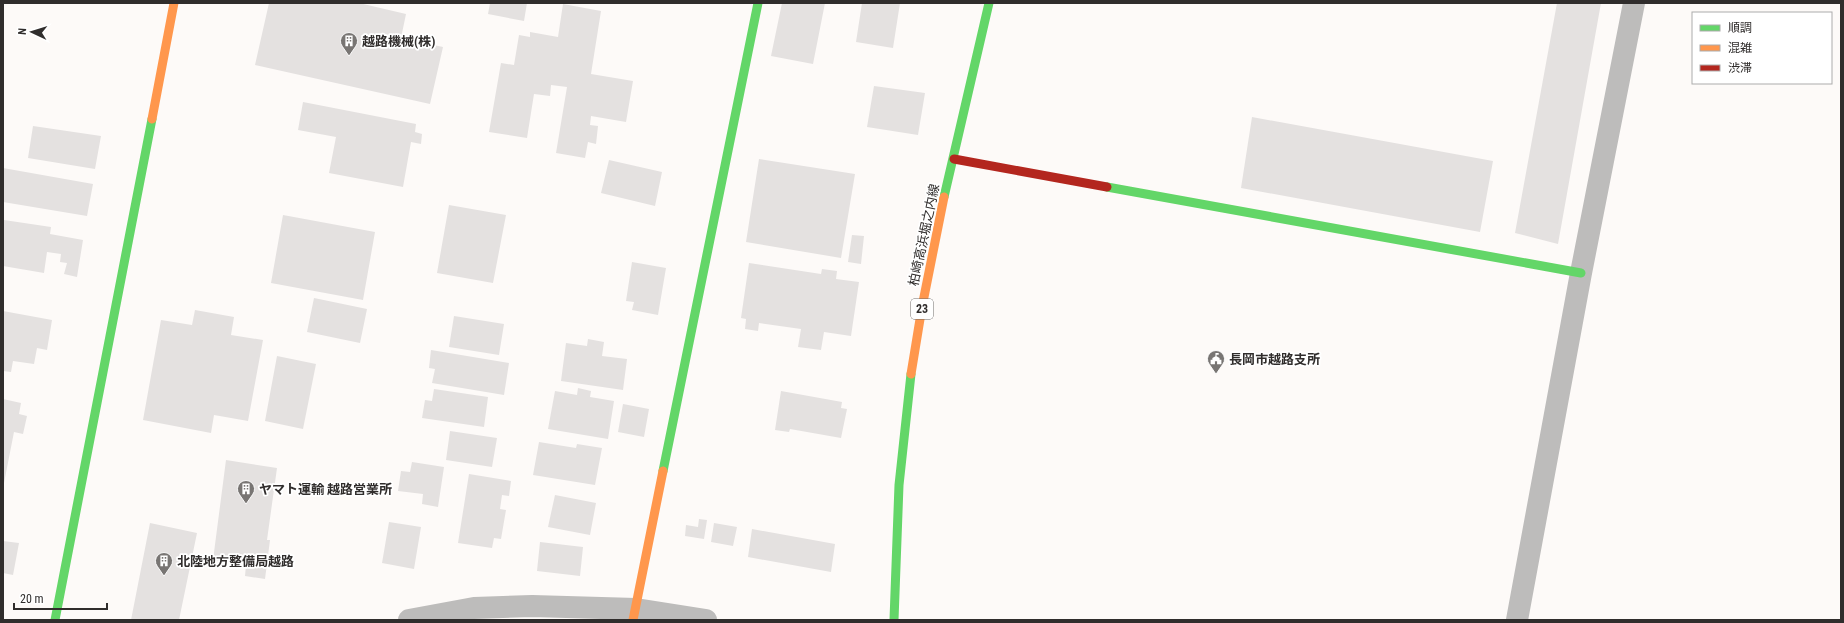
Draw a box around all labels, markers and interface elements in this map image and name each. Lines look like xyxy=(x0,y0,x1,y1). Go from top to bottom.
north arrow xyxy=(12,12,52,52)
legend xyxy=(1692,12,1832,84)
text: 順調 xyxy=(1728,21,1752,35)
text: N xyxy=(16,27,29,35)
building icon: 越路機械(株) xyxy=(339,31,359,56)
place label: 越路機械(株) xyxy=(362,34,435,49)
text: 混雑 xyxy=(1728,41,1752,55)
text: 渋滞 xyxy=(1728,61,1752,75)
street label: 柏崎高浜堀之内線 xyxy=(906,183,942,287)
road number: 23 xyxy=(911,299,933,319)
public building icon: 長岡市越路支所 xyxy=(1206,349,1226,374)
place label: 長岡市越路支所 xyxy=(1229,352,1320,367)
building icon: ヤマト運輸 越路営業所 xyxy=(236,479,256,504)
place label: ヤマト運輸 越路営業所 xyxy=(259,482,392,497)
building icon: 北陸地方整備局越路 xyxy=(154,551,174,576)
place label: 北陸地方整備局越路 xyxy=(177,554,294,569)
scale bar xyxy=(14,585,107,611)
text: 20 m xyxy=(20,592,44,606)

